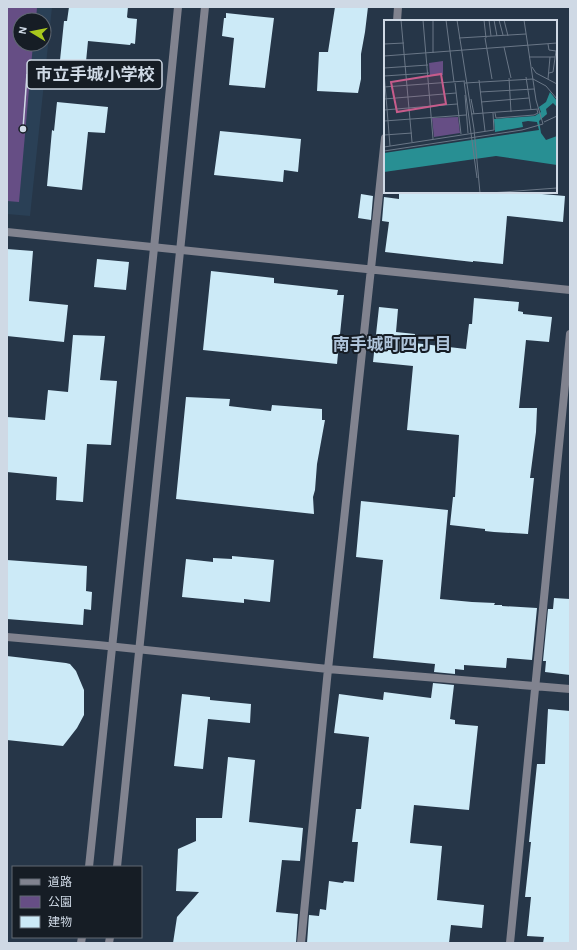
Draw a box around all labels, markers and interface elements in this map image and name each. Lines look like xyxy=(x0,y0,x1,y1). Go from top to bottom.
north arrow xyxy=(12,12,52,52)
inset map xyxy=(384,20,557,193)
text: N xyxy=(17,26,29,35)
callout: 市立手城小学校 xyxy=(27,60,162,89)
text: 市立手城小学校 xyxy=(36,65,155,83)
district label: 南手城町四丁目 xyxy=(333,335,452,353)
legend xyxy=(12,866,142,938)
text: 道路 xyxy=(48,875,72,888)
text: 公園 xyxy=(48,896,72,908)
text: 建物 xyxy=(48,915,72,928)

